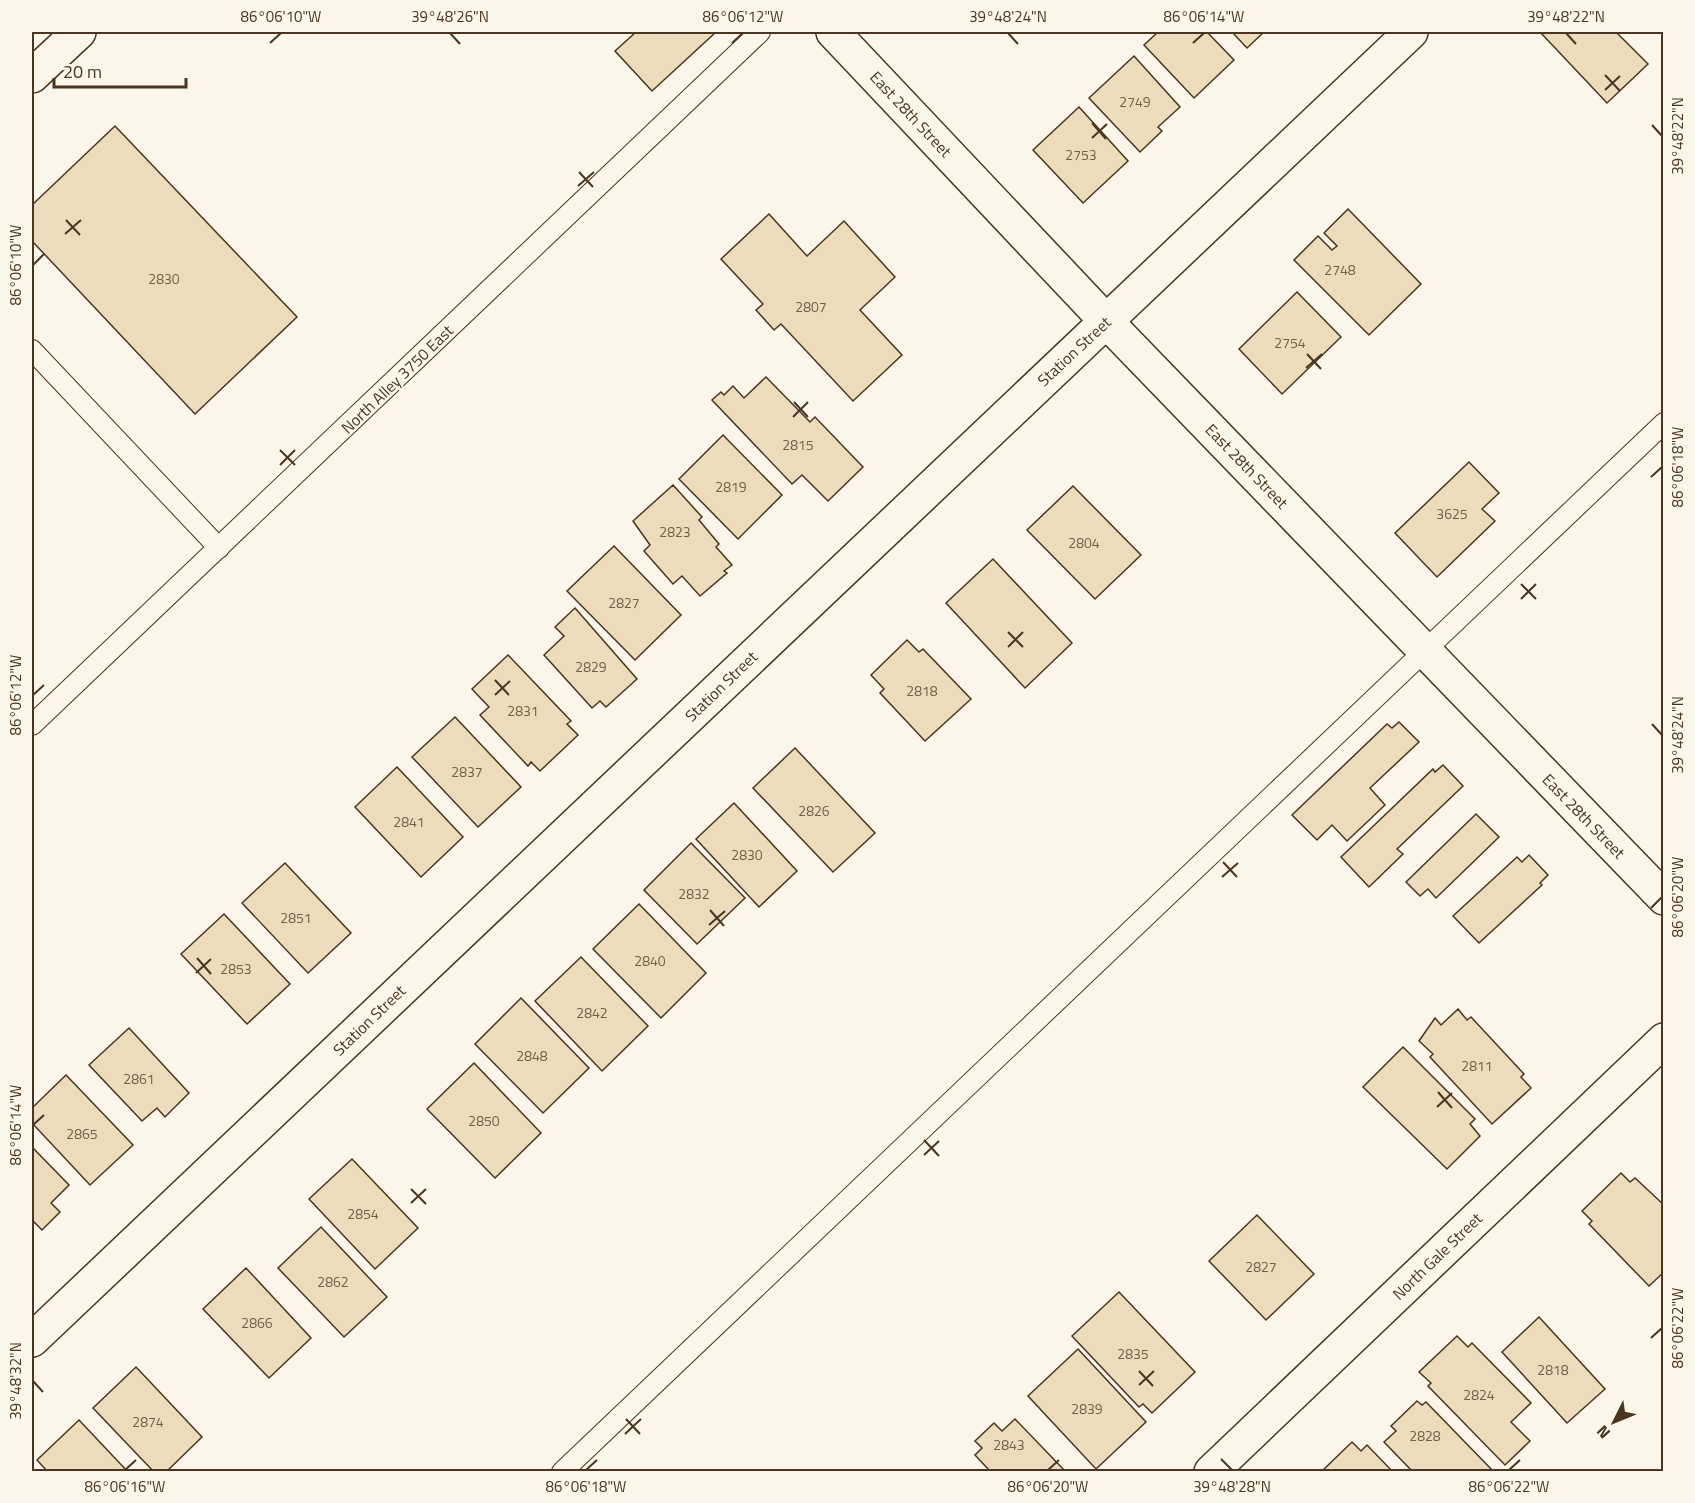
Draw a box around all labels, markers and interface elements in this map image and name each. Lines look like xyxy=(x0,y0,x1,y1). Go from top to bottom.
text: 86°06'10"W xyxy=(241,5,321,28)
text: 39°48'26"N xyxy=(411,5,489,28)
text: 86°06'12"W xyxy=(703,5,783,28)
text: 39°48'24"N xyxy=(969,5,1047,28)
text: 86°06'14"W xyxy=(1164,5,1244,28)
text: 39°48'22"N xyxy=(1527,5,1605,28)
scale bar xyxy=(54,51,186,89)
text: 20 m xyxy=(63,58,102,85)
street label: East 28th Street xyxy=(865,65,958,163)
house number: 2749 xyxy=(1119,91,1151,112)
text: 39°48'22"N xyxy=(1666,97,1689,175)
house number: 2753 xyxy=(1065,144,1097,165)
text: 86°06'10"W xyxy=(4,225,27,305)
house number: 2748 xyxy=(1324,259,1356,280)
house number: 2830 xyxy=(148,268,180,289)
house number: 2807 xyxy=(795,296,827,317)
street label: Station Street xyxy=(1032,310,1117,392)
street label: North Alley 3750 East xyxy=(335,319,459,439)
house number: 2754 xyxy=(1274,332,1306,353)
street label: East 28th Street xyxy=(1200,418,1294,514)
text: 86°06'18"W xyxy=(1666,427,1689,507)
house number: 2815 xyxy=(782,434,814,455)
house number: 2819 xyxy=(715,476,747,497)
house number: 3625 xyxy=(1436,503,1468,524)
house number: 2823 xyxy=(659,521,691,542)
house number: 2804 xyxy=(1068,532,1100,553)
house number: 2827 xyxy=(608,592,640,613)
street label: Station Street xyxy=(679,645,763,727)
text: 86°06'12"W xyxy=(4,655,27,735)
house number: 2829 xyxy=(575,656,607,677)
house number: 2818 xyxy=(906,680,938,701)
text: 39°48'24"N xyxy=(1666,696,1689,774)
house number: 2831 xyxy=(507,700,539,721)
house number: 2837 xyxy=(451,761,483,782)
street label: East 28th Street xyxy=(1537,768,1631,864)
house number: 2826 xyxy=(798,800,830,821)
house number: 2841 xyxy=(393,811,425,832)
house number: 2830 xyxy=(731,844,763,865)
text: 86°06'20"W xyxy=(1666,857,1689,937)
house number: 2832 xyxy=(678,883,710,904)
house number: 2851 xyxy=(280,907,312,928)
house number: 2840 xyxy=(634,950,666,971)
house number: 2853 xyxy=(220,958,252,979)
street label: Station Street xyxy=(327,979,411,1061)
house number: 2842 xyxy=(576,1002,608,1023)
house number: 2848 xyxy=(516,1045,548,1066)
house number: 2811 xyxy=(1461,1055,1493,1076)
house number: 2861 xyxy=(123,1068,155,1089)
text: 86°06'14"W xyxy=(4,1085,27,1165)
house number: 2850 xyxy=(468,1110,500,1131)
house number: 2865 xyxy=(66,1123,98,1144)
house number: 2854 xyxy=(347,1203,379,1224)
street label: North Gale Street xyxy=(1387,1207,1488,1305)
house number: 2827 xyxy=(1245,1256,1277,1277)
house number: 2862 xyxy=(317,1271,349,1292)
text: 86°06'22"W xyxy=(1666,1288,1689,1368)
house number: 2866 xyxy=(241,1312,273,1333)
text: 39°48'32"N xyxy=(4,1342,27,1420)
house number: 2835 xyxy=(1117,1343,1149,1364)
house number: 2818 xyxy=(1537,1359,1569,1380)
house number: 2824 xyxy=(1463,1384,1495,1405)
north arrow xyxy=(1584,1392,1644,1452)
house number: 2839 xyxy=(1071,1398,1103,1419)
house number: 2874 xyxy=(132,1411,164,1432)
text: N xyxy=(1590,1420,1616,1444)
house number: 2828 xyxy=(1409,1425,1441,1446)
house number: 2843 xyxy=(993,1434,1025,1455)
text: 86°06'16"W xyxy=(85,1475,165,1498)
text: 86°06'18"W xyxy=(546,1475,626,1498)
text: 86°06'20"W xyxy=(1008,1475,1088,1498)
text: 39°48'28"N xyxy=(1193,1475,1271,1498)
text: 86°06'22"W xyxy=(1469,1475,1549,1498)

